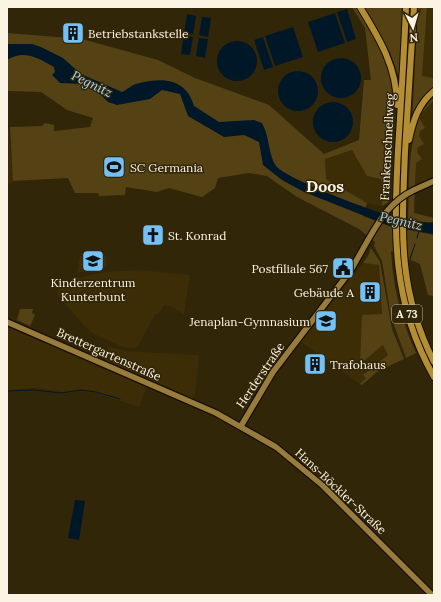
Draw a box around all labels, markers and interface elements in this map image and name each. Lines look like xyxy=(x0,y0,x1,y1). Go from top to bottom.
north arrow xyxy=(393,8,433,48)
building icon: Betriebstankstelle xyxy=(60,20,86,46)
place label: Betriebstankstelle xyxy=(88,26,189,41)
text: N xyxy=(409,31,419,45)
water label: Pegnitz xyxy=(69,67,115,101)
street label: Frankenschnellweg xyxy=(377,93,397,201)
sports icon: SC Germania xyxy=(101,154,127,180)
place label: SC Germania xyxy=(130,160,203,175)
district label: Doos xyxy=(306,176,344,196)
water label: Pegnitz xyxy=(378,208,424,234)
church icon: St. Konrad xyxy=(140,222,166,248)
place label: St. Konrad xyxy=(168,228,226,243)
school or university icon: Kinderzentrum Kunterbunt xyxy=(80,248,106,274)
public building icon: Postfiliale 567 xyxy=(330,255,356,281)
place label: Postfiliale 567 xyxy=(251,261,328,276)
place label: Kinderzentrum Kunterbunt xyxy=(50,275,136,304)
building icon: Gebäude A xyxy=(357,279,383,305)
place label: Gebäude A xyxy=(294,285,354,300)
road number: A 73 xyxy=(392,305,422,323)
school or university icon: Jenaplan-Gymnasium xyxy=(313,308,339,334)
place label: Jenaplan-Gymnasium xyxy=(188,314,310,329)
street label: Brettergartenstraße xyxy=(54,324,164,384)
street label: Herderstraße xyxy=(233,339,288,411)
building icon: Trafohaus xyxy=(302,351,328,377)
place label: Trafohaus xyxy=(330,357,386,372)
street label: Hans-Böckler-Straße xyxy=(292,445,390,537)

